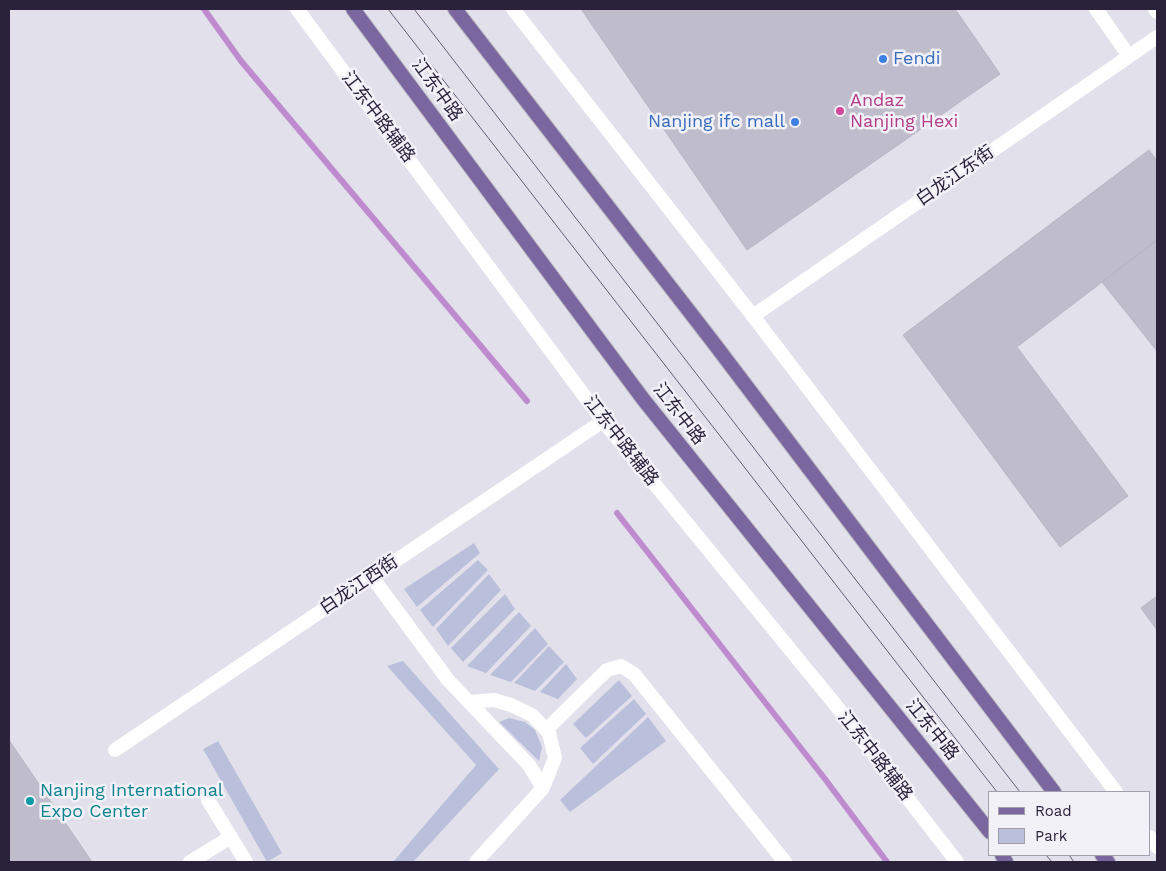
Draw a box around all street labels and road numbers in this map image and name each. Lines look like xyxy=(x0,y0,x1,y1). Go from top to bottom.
street label: 江东中路 xyxy=(407,55,467,125)
street label: 江东中路辅路 xyxy=(337,67,419,167)
street label: 白龙江东街 xyxy=(912,141,998,211)
street label: 江东中路 xyxy=(648,379,710,449)
street label: 江东中路辅路 xyxy=(579,392,663,490)
street label: 白龙江西街 xyxy=(316,551,402,619)
street label: 江东中路 xyxy=(901,695,963,765)
street label: 江东中路辅路 xyxy=(833,707,917,805)

